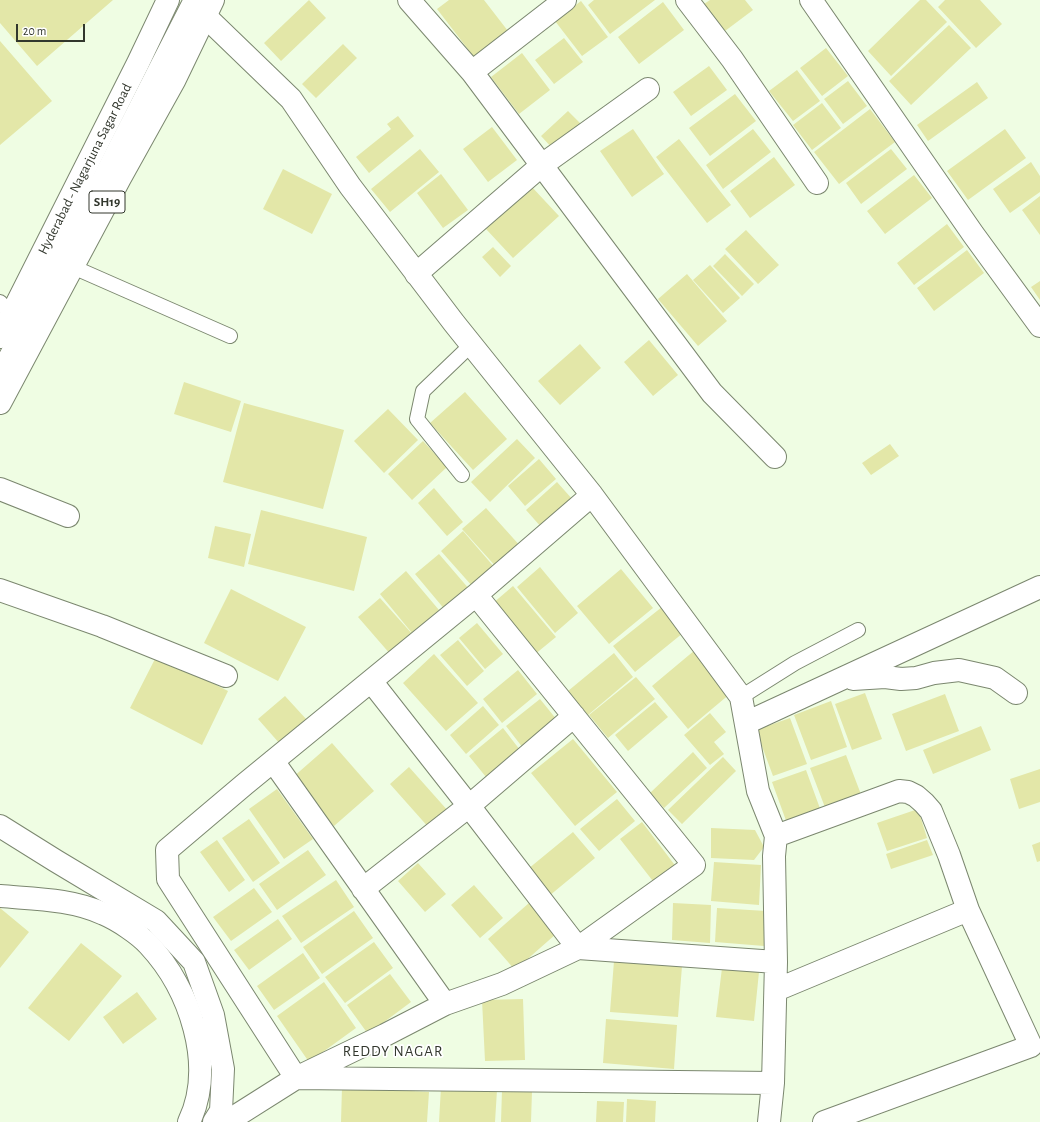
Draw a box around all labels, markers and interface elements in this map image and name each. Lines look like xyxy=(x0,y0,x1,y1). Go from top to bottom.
scale bar xyxy=(18,16,87,42)
text: 20 m xyxy=(23,25,46,37)
street label: Hyderabad - Nagarjuna Sagar Road xyxy=(34,81,136,257)
road number: SH19 xyxy=(89,191,125,213)
district label: REDDY NAGAR xyxy=(343,1042,443,1060)

